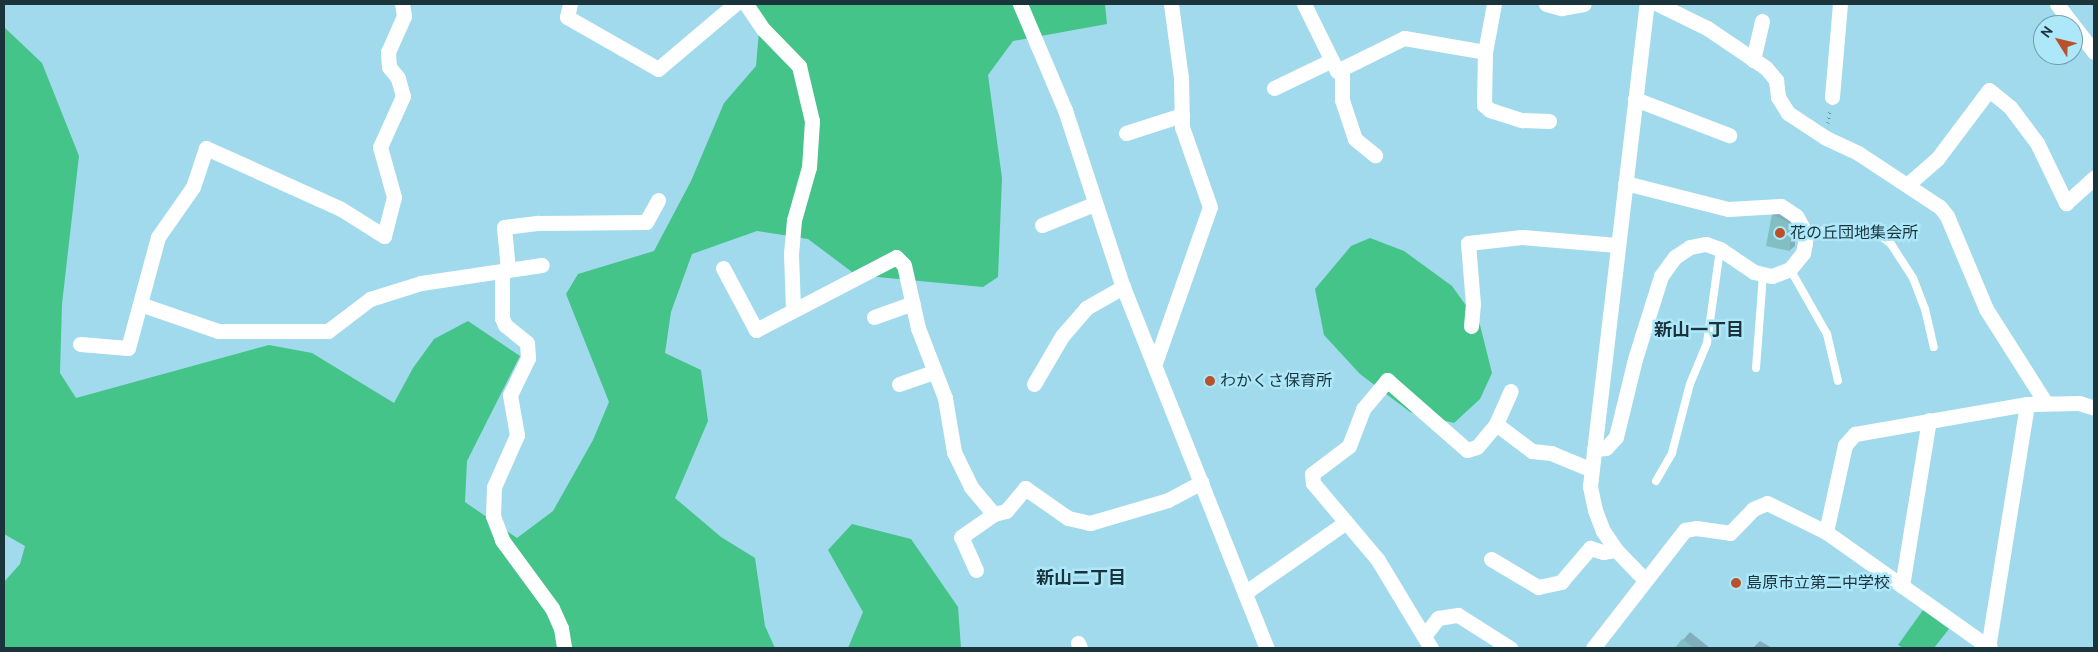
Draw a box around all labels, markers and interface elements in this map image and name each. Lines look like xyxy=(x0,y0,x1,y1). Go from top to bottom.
north arrow xyxy=(2033,15,2083,65)
text: N xyxy=(2036,22,2057,41)
place label: 花の丘団地集会所 xyxy=(1790,223,1918,243)
marker: 花の丘団地集会所 xyxy=(1774,227,1786,239)
district label: 新山一丁目 xyxy=(1654,319,1744,341)
place label: わかくさ保育所 xyxy=(1220,371,1332,391)
marker: わかくさ保育所 xyxy=(1204,375,1216,387)
district label: 新山二丁目 xyxy=(1036,567,1126,589)
place label: 島原市立第二中学校 xyxy=(1746,573,1890,593)
marker: 島原市立第二中学校 xyxy=(1730,577,1742,589)

